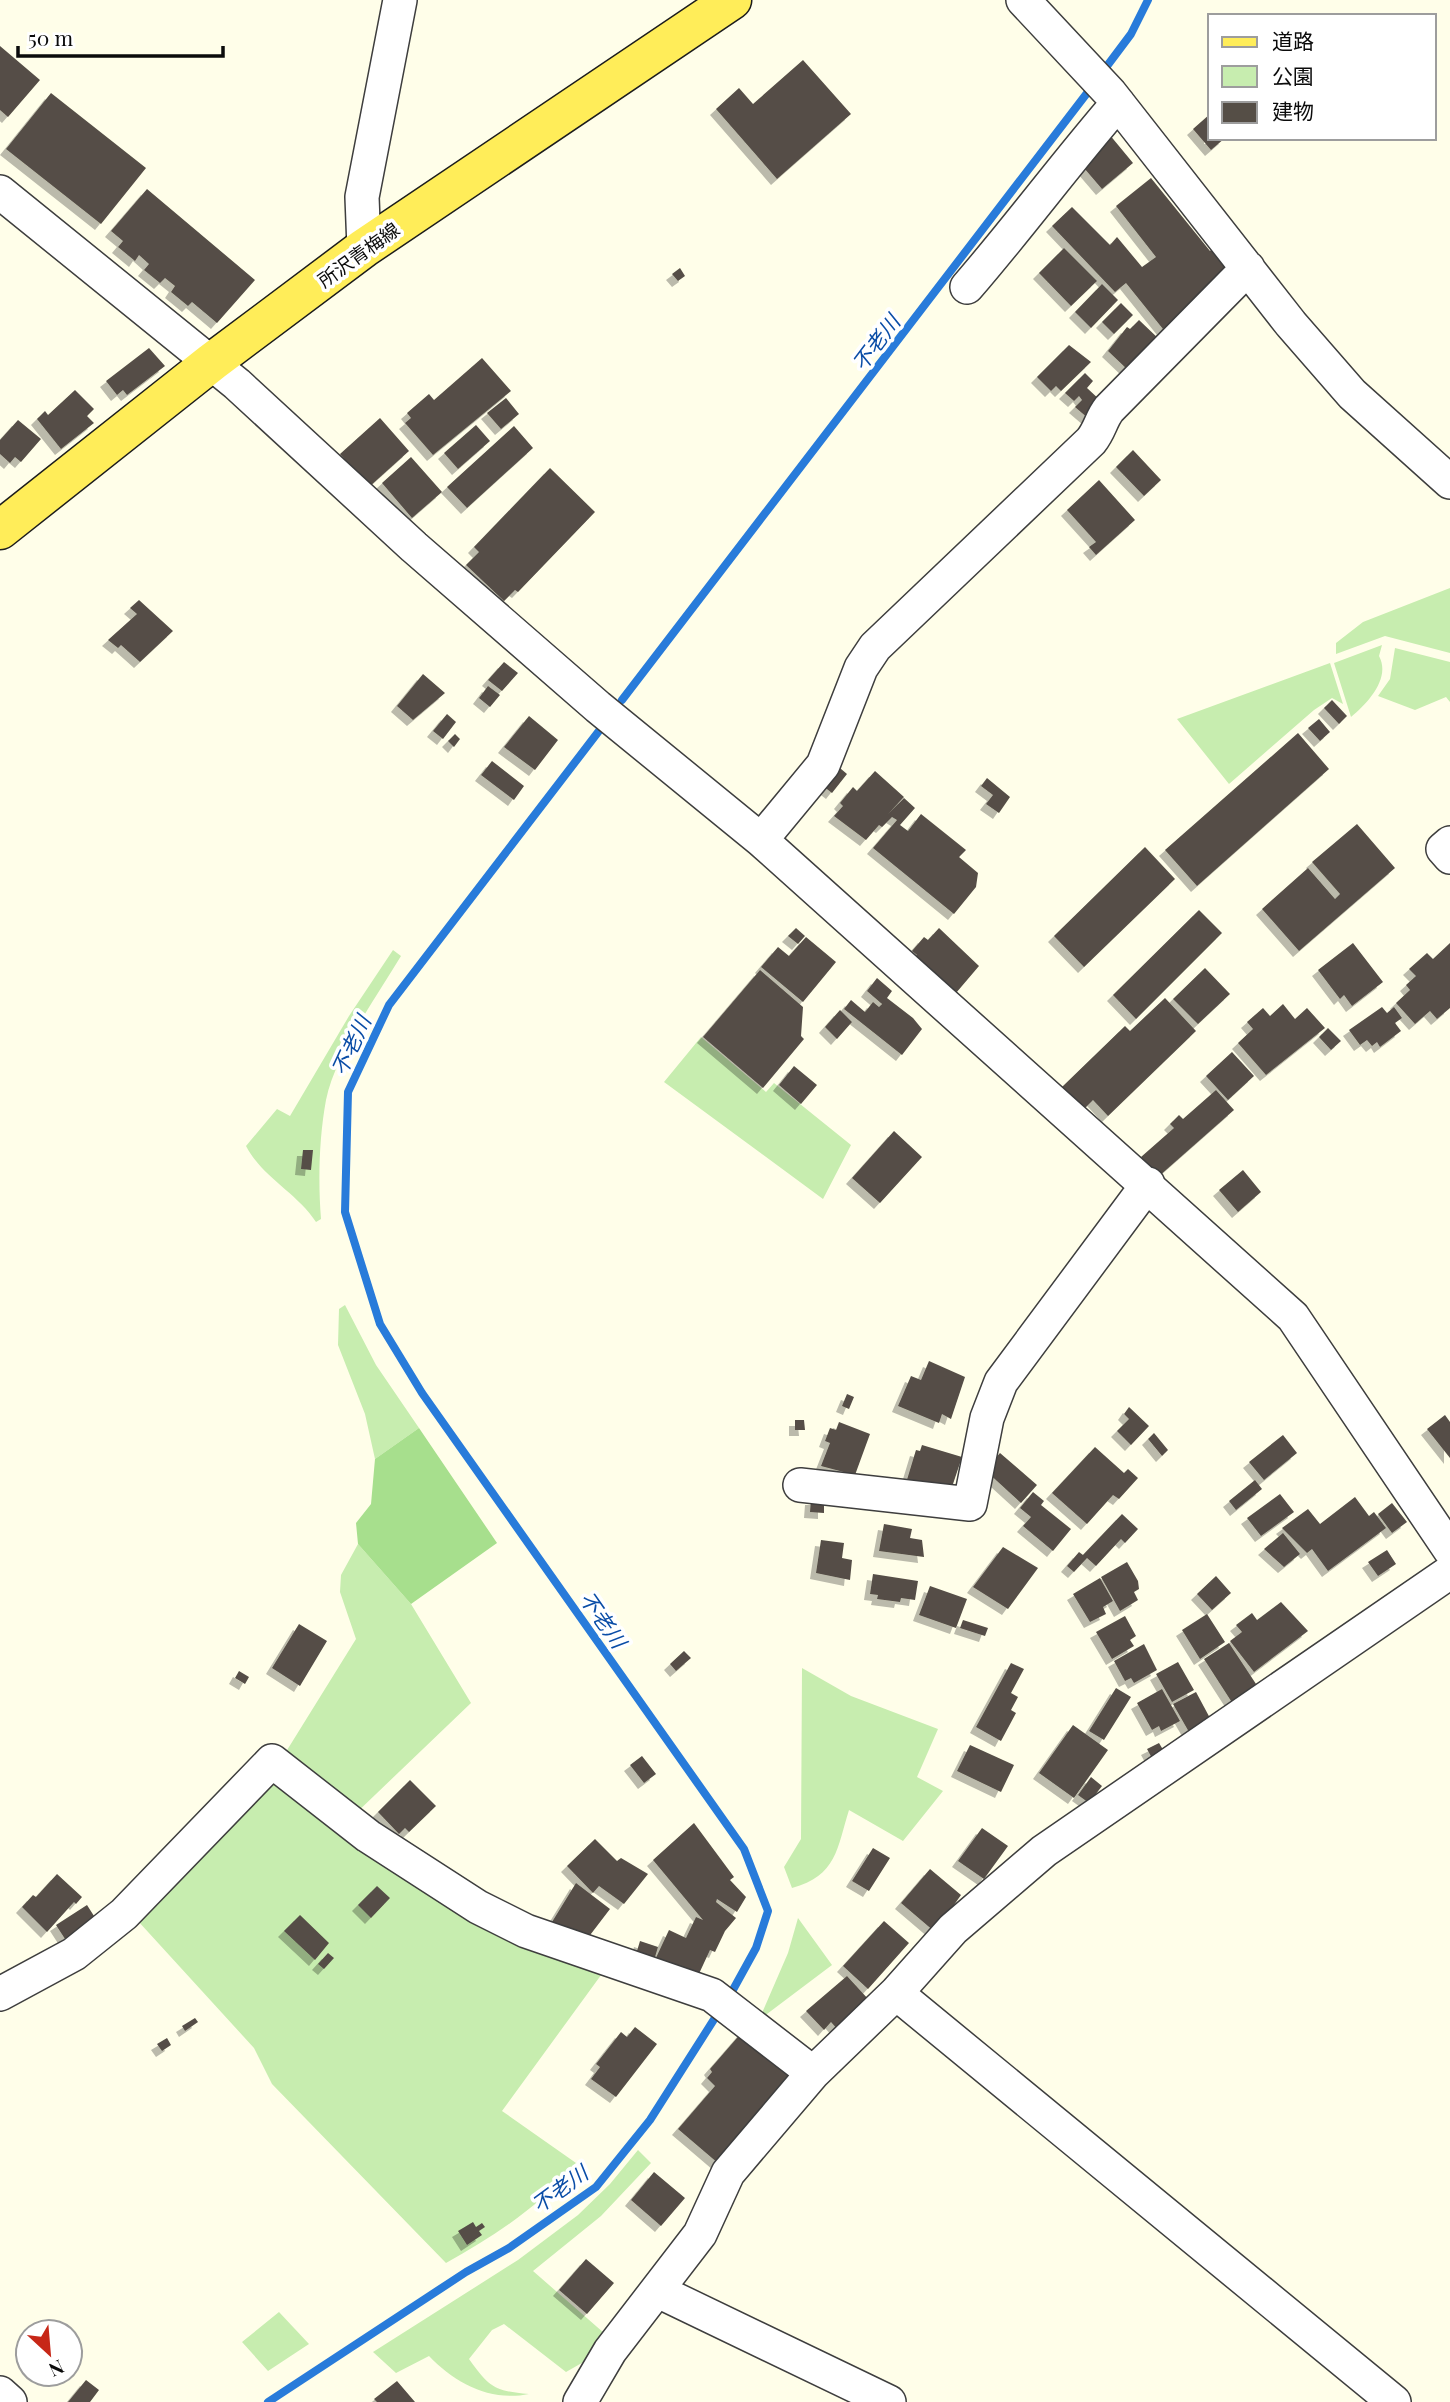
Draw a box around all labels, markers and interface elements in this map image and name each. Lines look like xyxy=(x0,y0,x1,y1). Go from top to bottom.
scale bar xyxy=(18,14,222,58)
legend xyxy=(1208,14,1436,140)
text: 50 m xyxy=(28,23,74,51)
text: 道路 xyxy=(1272,26,1314,54)
text: 公園 xyxy=(1272,61,1314,89)
text: 建物 xyxy=(1272,96,1314,124)
street label: 所沢青梅線 xyxy=(312,216,404,292)
water label: 不老川 xyxy=(845,307,906,376)
water label: 不老川 xyxy=(324,1009,377,1079)
water label: 不老川 xyxy=(574,1585,635,1654)
water label: 不老川 xyxy=(525,2157,594,2218)
north arrow xyxy=(14,2318,84,2388)
text: N xyxy=(45,2354,69,2384)

